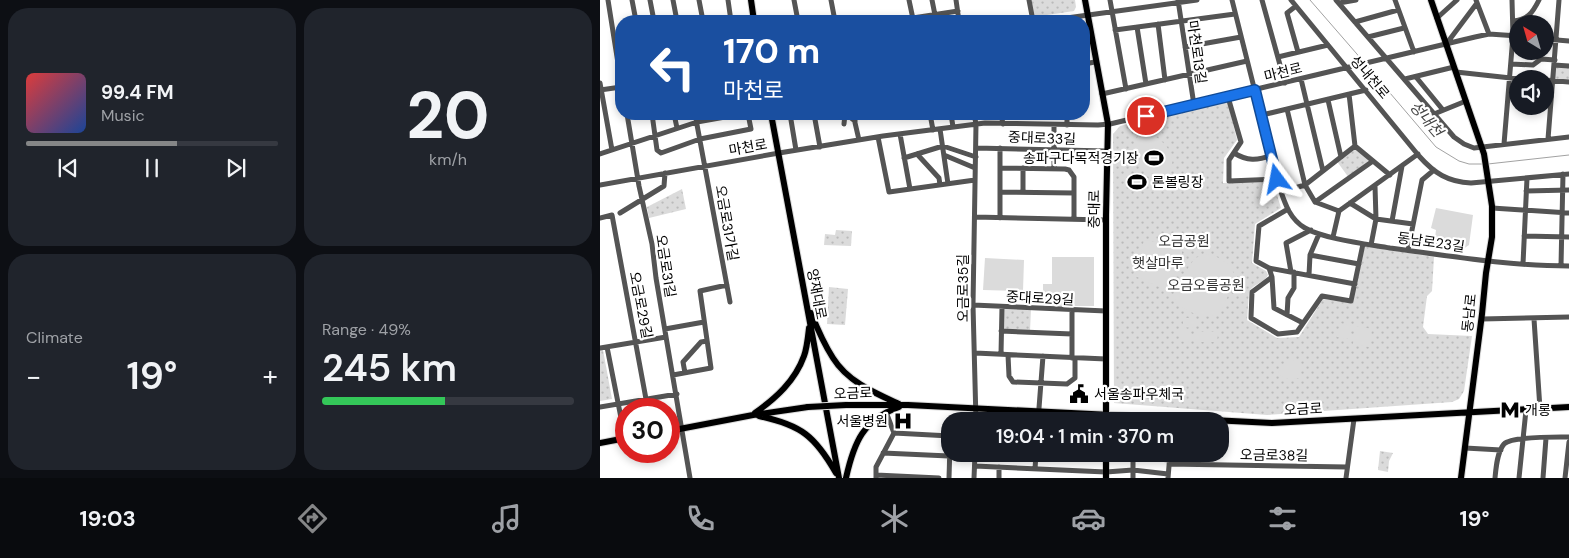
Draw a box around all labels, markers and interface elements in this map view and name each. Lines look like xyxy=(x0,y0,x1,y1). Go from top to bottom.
north arrow xyxy=(1509,15,1554,60)
map controls xyxy=(1509,15,1554,115)
street label: 마천로13길 xyxy=(1184,19,1210,85)
text: 170 m xyxy=(723,28,820,74)
icon: left xyxy=(640,35,705,100)
street label: 성내천로 xyxy=(1347,51,1394,103)
street label: 마천로 xyxy=(1262,59,1304,85)
button: sound xyxy=(1509,70,1554,115)
text: 20 xyxy=(407,74,490,158)
text: 마천로 xyxy=(723,76,784,105)
text: 99.4 FM xyxy=(101,80,174,105)
pin xyxy=(1125,95,1167,137)
water label: 성내천 xyxy=(1405,97,1449,143)
icon: arrive xyxy=(1132,102,1160,130)
text: Music xyxy=(101,105,145,126)
street label: 중대로33길 xyxy=(1008,128,1076,148)
street label: 마천로 xyxy=(727,135,769,159)
sports icon: 송파구다목적경기장 xyxy=(1143,147,1165,169)
text: km/h xyxy=(429,149,467,170)
place label: 송파구다목적경기장 xyxy=(1023,149,1139,167)
position arrow xyxy=(1250,152,1302,204)
icon: previous xyxy=(54,154,82,182)
icon: pause xyxy=(138,154,166,182)
icon: next xyxy=(222,154,250,182)
sports icon: 론볼링장 xyxy=(1126,171,1148,193)
place label: 론볼링장 xyxy=(1152,173,1204,191)
street label: 오금로31가길 xyxy=(711,184,743,262)
street label: 중대로 xyxy=(1085,189,1103,228)
street label: 동남로23길 xyxy=(1396,228,1466,256)
park label: 오금공원 xyxy=(1158,232,1210,250)
street label: 오금로31길 xyxy=(652,233,680,299)
street label: 오금로35길 xyxy=(954,254,972,322)
park label: 햇살마루 xyxy=(1132,254,1184,272)
street label: 양재대로 xyxy=(803,267,831,321)
street label: 오금로29길 xyxy=(626,270,656,340)
park label: 오금오름공원 xyxy=(1167,276,1245,294)
street label: 중대로29길 xyxy=(1005,287,1075,309)
street label: 동남로 xyxy=(1458,293,1480,333)
text: Range · 49% xyxy=(322,319,411,340)
text: Climate xyxy=(26,327,83,348)
text: 245 km xyxy=(322,343,457,393)
text: 19° xyxy=(127,351,177,401)
text: − xyxy=(26,358,41,395)
text: + xyxy=(263,358,278,395)
street label: 오금로 xyxy=(833,383,873,403)
public building icon: 서울송파우체국 xyxy=(1068,383,1090,405)
place label: 서울송파우체국 xyxy=(1094,385,1184,403)
speed limit sign: 30 xyxy=(615,398,680,463)
street label: 오금로 xyxy=(1283,399,1323,419)
metro station icon: 개롱 xyxy=(1499,399,1521,421)
place label: 개롱 xyxy=(1525,401,1551,419)
hospital icon: 서울병원 xyxy=(892,410,914,432)
place label: 서울병원 xyxy=(836,412,888,430)
text: 19:04 · 1 min · 370 m xyxy=(996,424,1174,449)
street label: 오금로38길 xyxy=(1240,445,1308,465)
icon: directions xyxy=(295,501,330,536)
icon: music xyxy=(489,501,524,536)
icon: phone xyxy=(683,501,718,536)
icon: climate xyxy=(877,501,912,536)
icon: car xyxy=(1071,501,1106,536)
icon: filters xyxy=(1265,501,1300,536)
text: 19:03 xyxy=(80,504,136,533)
text: 19° xyxy=(1459,504,1489,533)

